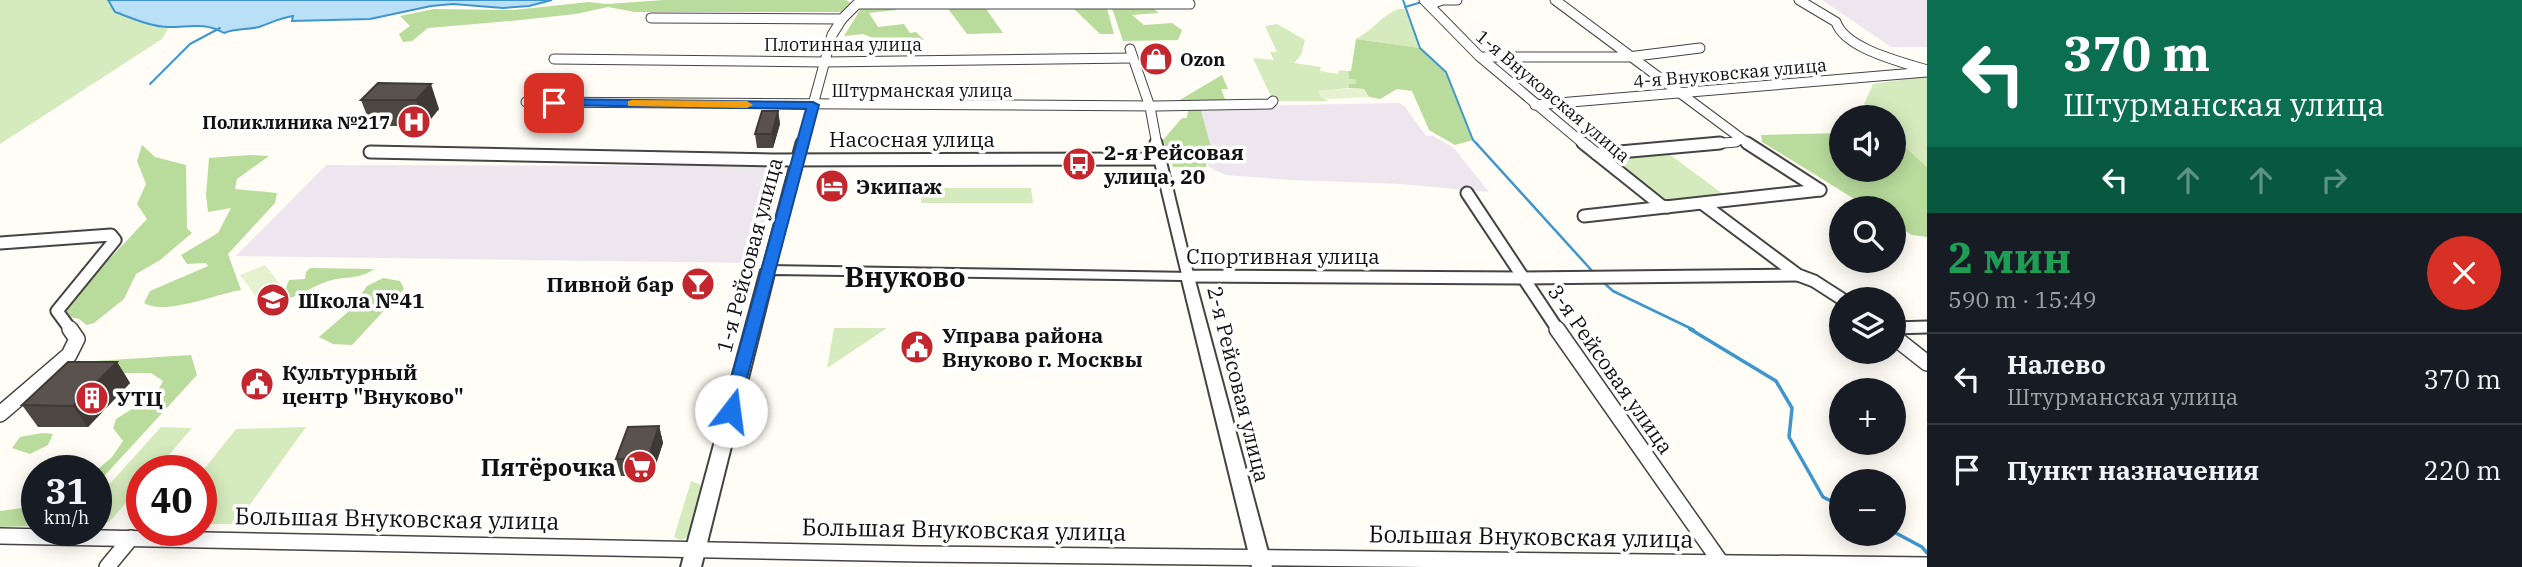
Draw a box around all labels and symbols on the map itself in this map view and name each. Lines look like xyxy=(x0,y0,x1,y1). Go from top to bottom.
street label: 1-я Внуковская улица xyxy=(1471,25,1635,167)
street label: Плотинная улица xyxy=(764,33,922,56)
shop icon: Ozon xyxy=(1137,40,1175,78)
place label: Ozon xyxy=(1180,48,1225,71)
street label: 4-я Внуковская улица xyxy=(1632,53,1828,93)
pin xyxy=(524,73,584,133)
street label: Штурманская улица xyxy=(832,79,1013,102)
hospital icon: Поликлиника №217 xyxy=(395,103,433,141)
place label: Поликлиника №217 xyxy=(202,111,390,134)
street label: Насосная улица xyxy=(829,125,995,153)
place label: 2-я Рейсовая улица, 20 xyxy=(1103,138,1244,190)
bus stop icon: 2-я Рейсовая улица, 20 xyxy=(1060,145,1098,183)
street label: 1-я Рейсовая улица xyxy=(709,154,789,356)
hotel icon: Экипаж xyxy=(813,167,851,205)
place label: Экипаж xyxy=(856,172,942,200)
street label: Спортивная улица xyxy=(1186,242,1380,270)
district label: Внуково xyxy=(844,258,966,295)
bar icon: Пивной бар xyxy=(679,265,717,303)
place label: Пивной бар xyxy=(547,270,674,298)
street label: 3-я Рейсовая улица xyxy=(1542,279,1680,459)
school or university icon: Школа №41 xyxy=(254,281,292,319)
street label: 2-я Рейсовая улица xyxy=(1201,283,1277,485)
place label: Школа №41 xyxy=(298,286,425,314)
place label: Управа района Внуково г. Москвы xyxy=(942,321,1143,373)
public building icon: Управа района Внуково г. Москвы xyxy=(898,328,936,366)
place label: Культурный центр "Внуково" xyxy=(282,358,464,410)
public building icon: Культурный центр "Внуково" xyxy=(238,365,276,403)
position arrow xyxy=(694,374,768,448)
building icon: УТЦ xyxy=(73,379,111,417)
place label: УТЦ xyxy=(116,384,163,412)
supermarket icon: Пятёрочка xyxy=(621,448,659,486)
place label: Пятёрочка xyxy=(481,451,616,483)
speed limit sign: 40 xyxy=(126,455,217,546)
street label: Большая Внуковская улица xyxy=(234,499,560,537)
street label: Большая Внуковская улица xyxy=(801,510,1127,548)
street label: Большая Внуковская улица xyxy=(1368,517,1694,555)

